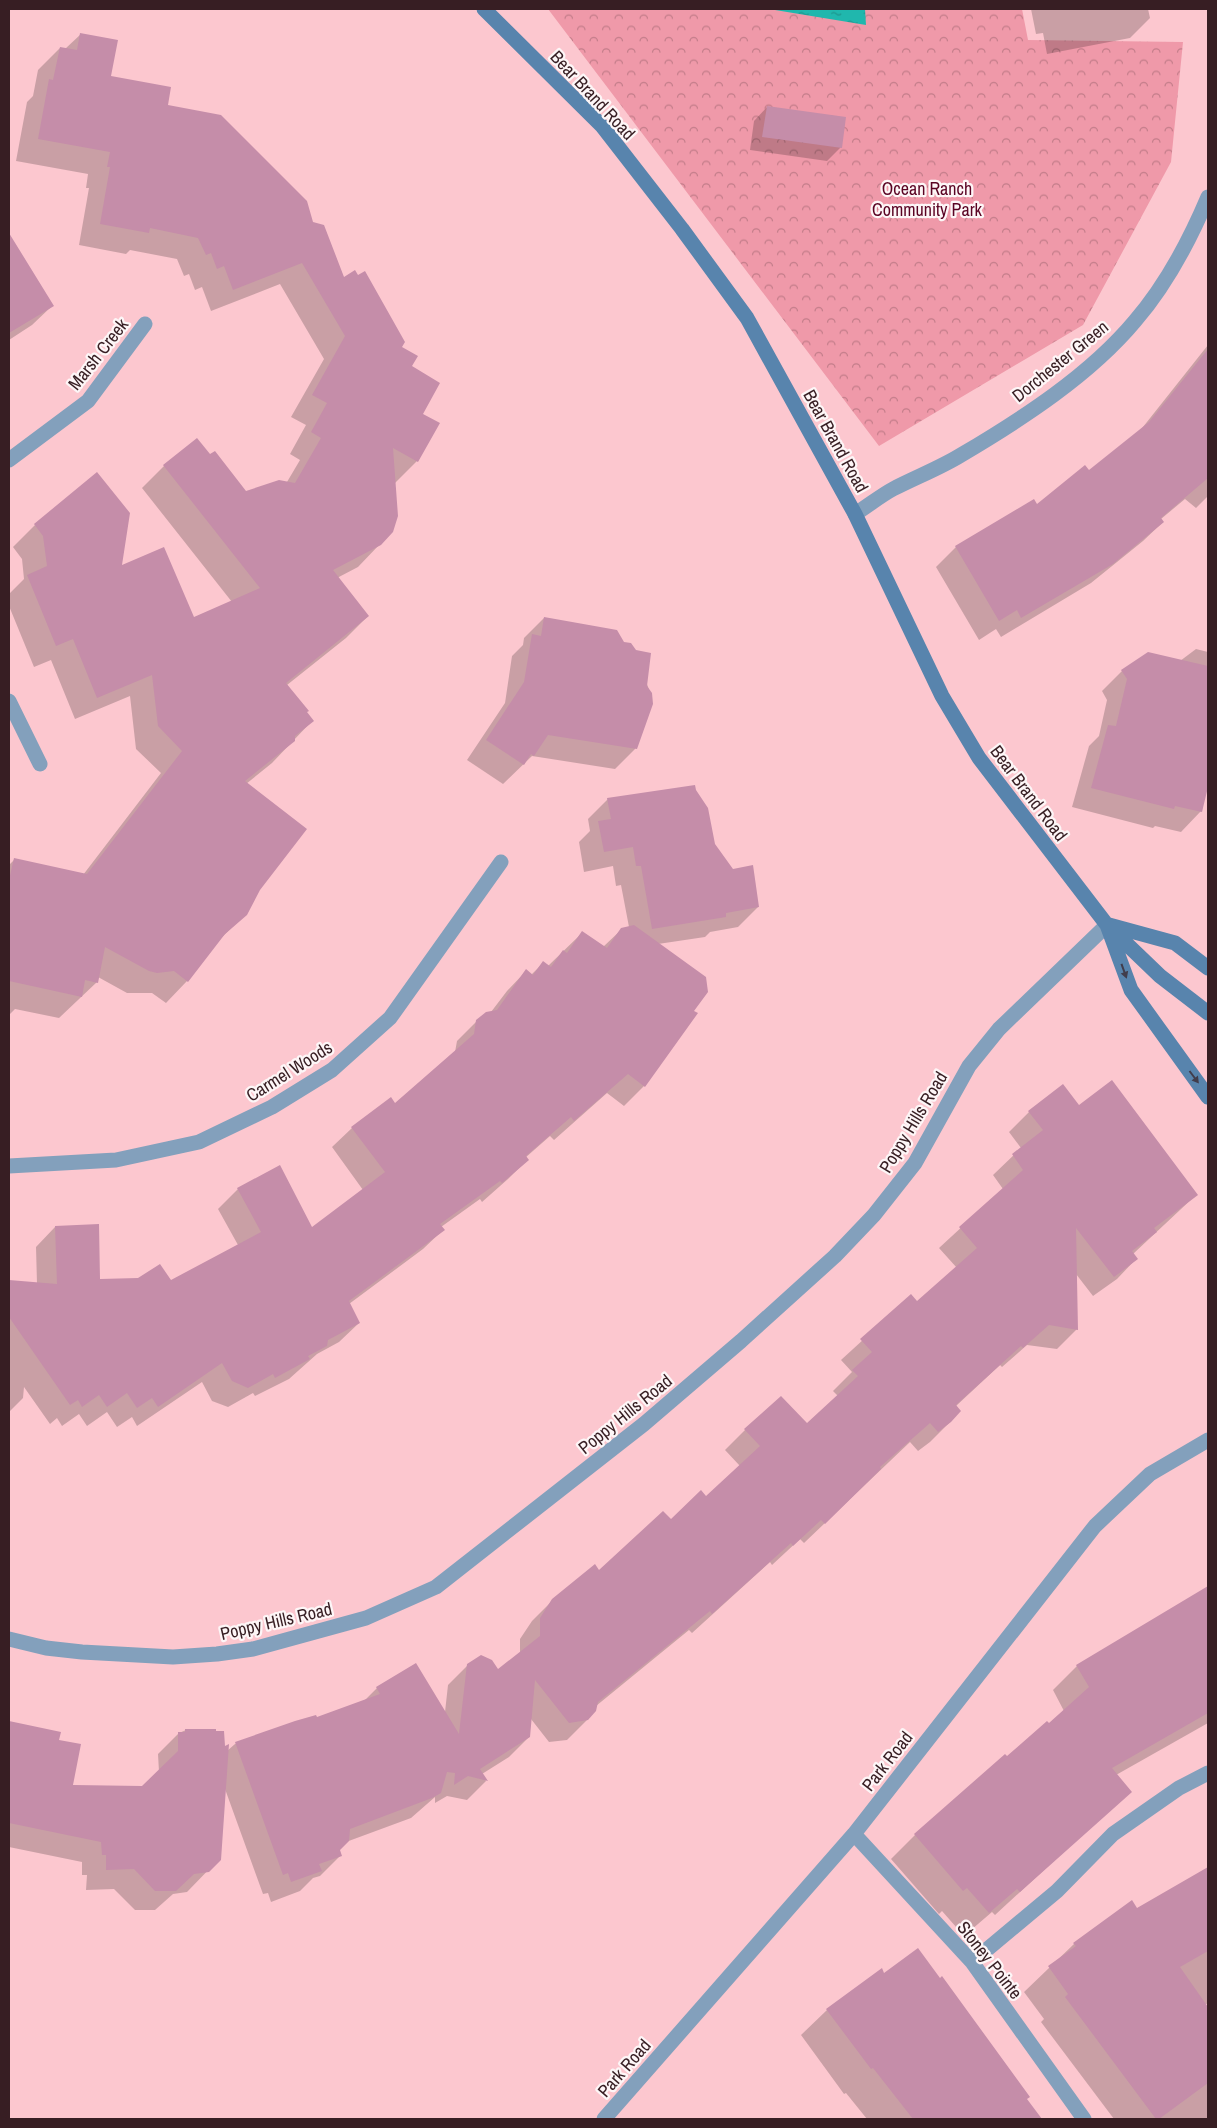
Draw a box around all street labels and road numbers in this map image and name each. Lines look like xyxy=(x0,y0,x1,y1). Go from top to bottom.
street label: Bear Brand Road xyxy=(545,45,641,145)
street label: Marsh Creek xyxy=(62,313,134,395)
street label: Dorchester Green xyxy=(1007,314,1113,408)
street label: Bear Brand Road xyxy=(797,385,875,497)
street label: Bear Brand Road xyxy=(985,740,1073,846)
street label: Carmel Woods xyxy=(241,1035,337,1107)
street label: Poppy Hills Road xyxy=(873,1067,953,1177)
street label: Poppy Hills Road xyxy=(573,1368,677,1460)
street label: Poppy Hills Road xyxy=(218,1596,334,1646)
street label: Park Road xyxy=(856,1726,918,1796)
street label: Stoney Pointe xyxy=(952,1916,1028,2004)
street label: Park Road xyxy=(592,2033,656,2103)

